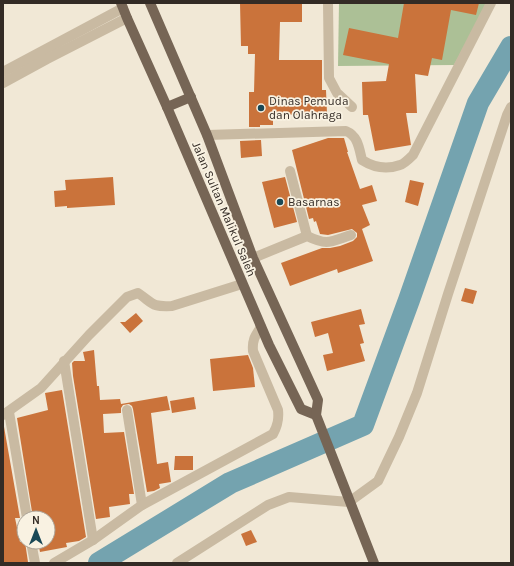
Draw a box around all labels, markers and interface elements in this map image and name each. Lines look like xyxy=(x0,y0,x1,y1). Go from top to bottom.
place label: Dinas Pemuda dan Olahraga xyxy=(269,94,349,122)
marker: Dinas Pemuda dan Olahraga xyxy=(256,103,266,113)
street label: Jalan Sultan Malikul Saleh xyxy=(189,139,259,279)
place label: Basarnas xyxy=(288,195,339,209)
marker: Basarnas xyxy=(275,197,285,207)
north arrow xyxy=(16,510,56,550)
text: N xyxy=(32,514,40,527)

